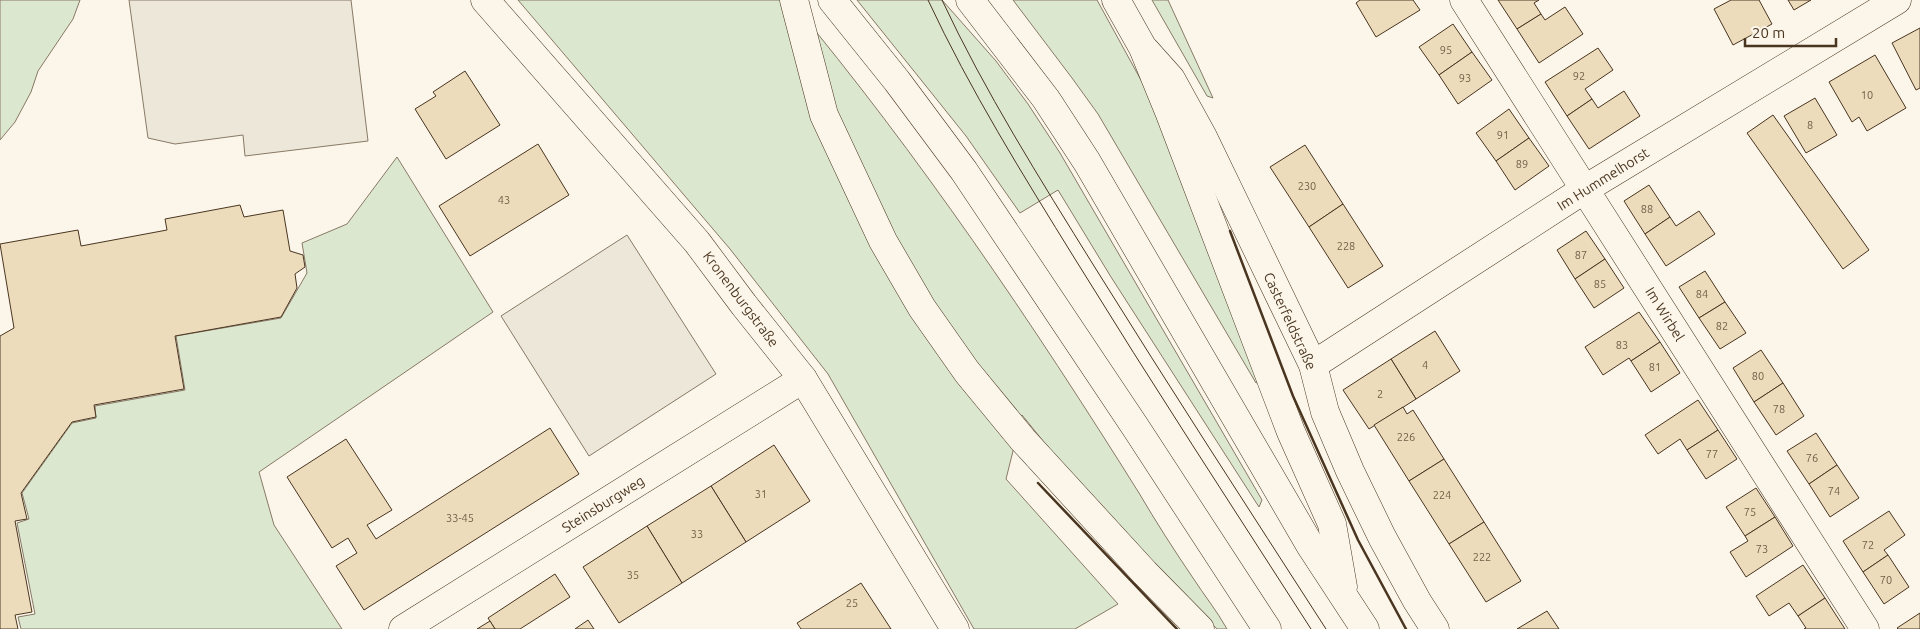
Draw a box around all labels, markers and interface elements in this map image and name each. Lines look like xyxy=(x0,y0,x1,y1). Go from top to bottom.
scale bar xyxy=(1745,15,1836,47)
text: 20 m xyxy=(1752,24,1785,41)
house number: 95 xyxy=(1440,44,1452,56)
house number: 92 xyxy=(1573,70,1585,82)
house number: 93 xyxy=(1459,72,1471,84)
house number: 10 xyxy=(1861,89,1873,101)
house number: 8 xyxy=(1807,119,1813,131)
house number: 91 xyxy=(1497,129,1509,141)
street label: Im Hummelhorst xyxy=(1554,144,1652,214)
house number: 89 xyxy=(1516,158,1528,170)
house number: 230 xyxy=(1298,180,1316,192)
house number: 43 xyxy=(498,194,510,206)
house number: 88 xyxy=(1641,203,1653,215)
house number: 228 xyxy=(1337,240,1355,252)
street label: Kronenburgstraße xyxy=(700,248,782,350)
house number: 87 xyxy=(1575,249,1587,261)
street label: Casterfeldstraße xyxy=(1260,270,1320,372)
house number: 85 xyxy=(1594,278,1606,290)
street label: Im Wirbel xyxy=(1642,284,1688,344)
house number: 84 xyxy=(1696,288,1708,300)
house number: 82 xyxy=(1716,320,1728,332)
house number: 83 xyxy=(1616,339,1628,351)
house number: 4 xyxy=(1422,359,1428,371)
house number: 81 xyxy=(1649,361,1661,373)
house number: 80 xyxy=(1752,370,1764,382)
house number: 2 xyxy=(1377,388,1383,400)
house number: 78 xyxy=(1773,403,1785,415)
house number: 226 xyxy=(1397,431,1415,443)
house number: 77 xyxy=(1706,448,1718,460)
house number: 76 xyxy=(1806,452,1818,464)
street label: Steinsburgweg xyxy=(559,472,647,536)
house number: 74 xyxy=(1828,485,1840,497)
house number: 31 xyxy=(755,488,767,500)
house number: 224 xyxy=(1433,489,1451,501)
house number: 75 xyxy=(1744,506,1756,518)
house number: 33-45 xyxy=(446,512,474,524)
house number: 33 xyxy=(691,528,703,540)
house number: 72 xyxy=(1862,539,1874,551)
house number: 73 xyxy=(1756,543,1768,555)
house number: 222 xyxy=(1473,551,1491,563)
house number: 35 xyxy=(627,569,639,581)
house number: 70 xyxy=(1880,574,1892,586)
house number: 25 xyxy=(846,597,858,609)

